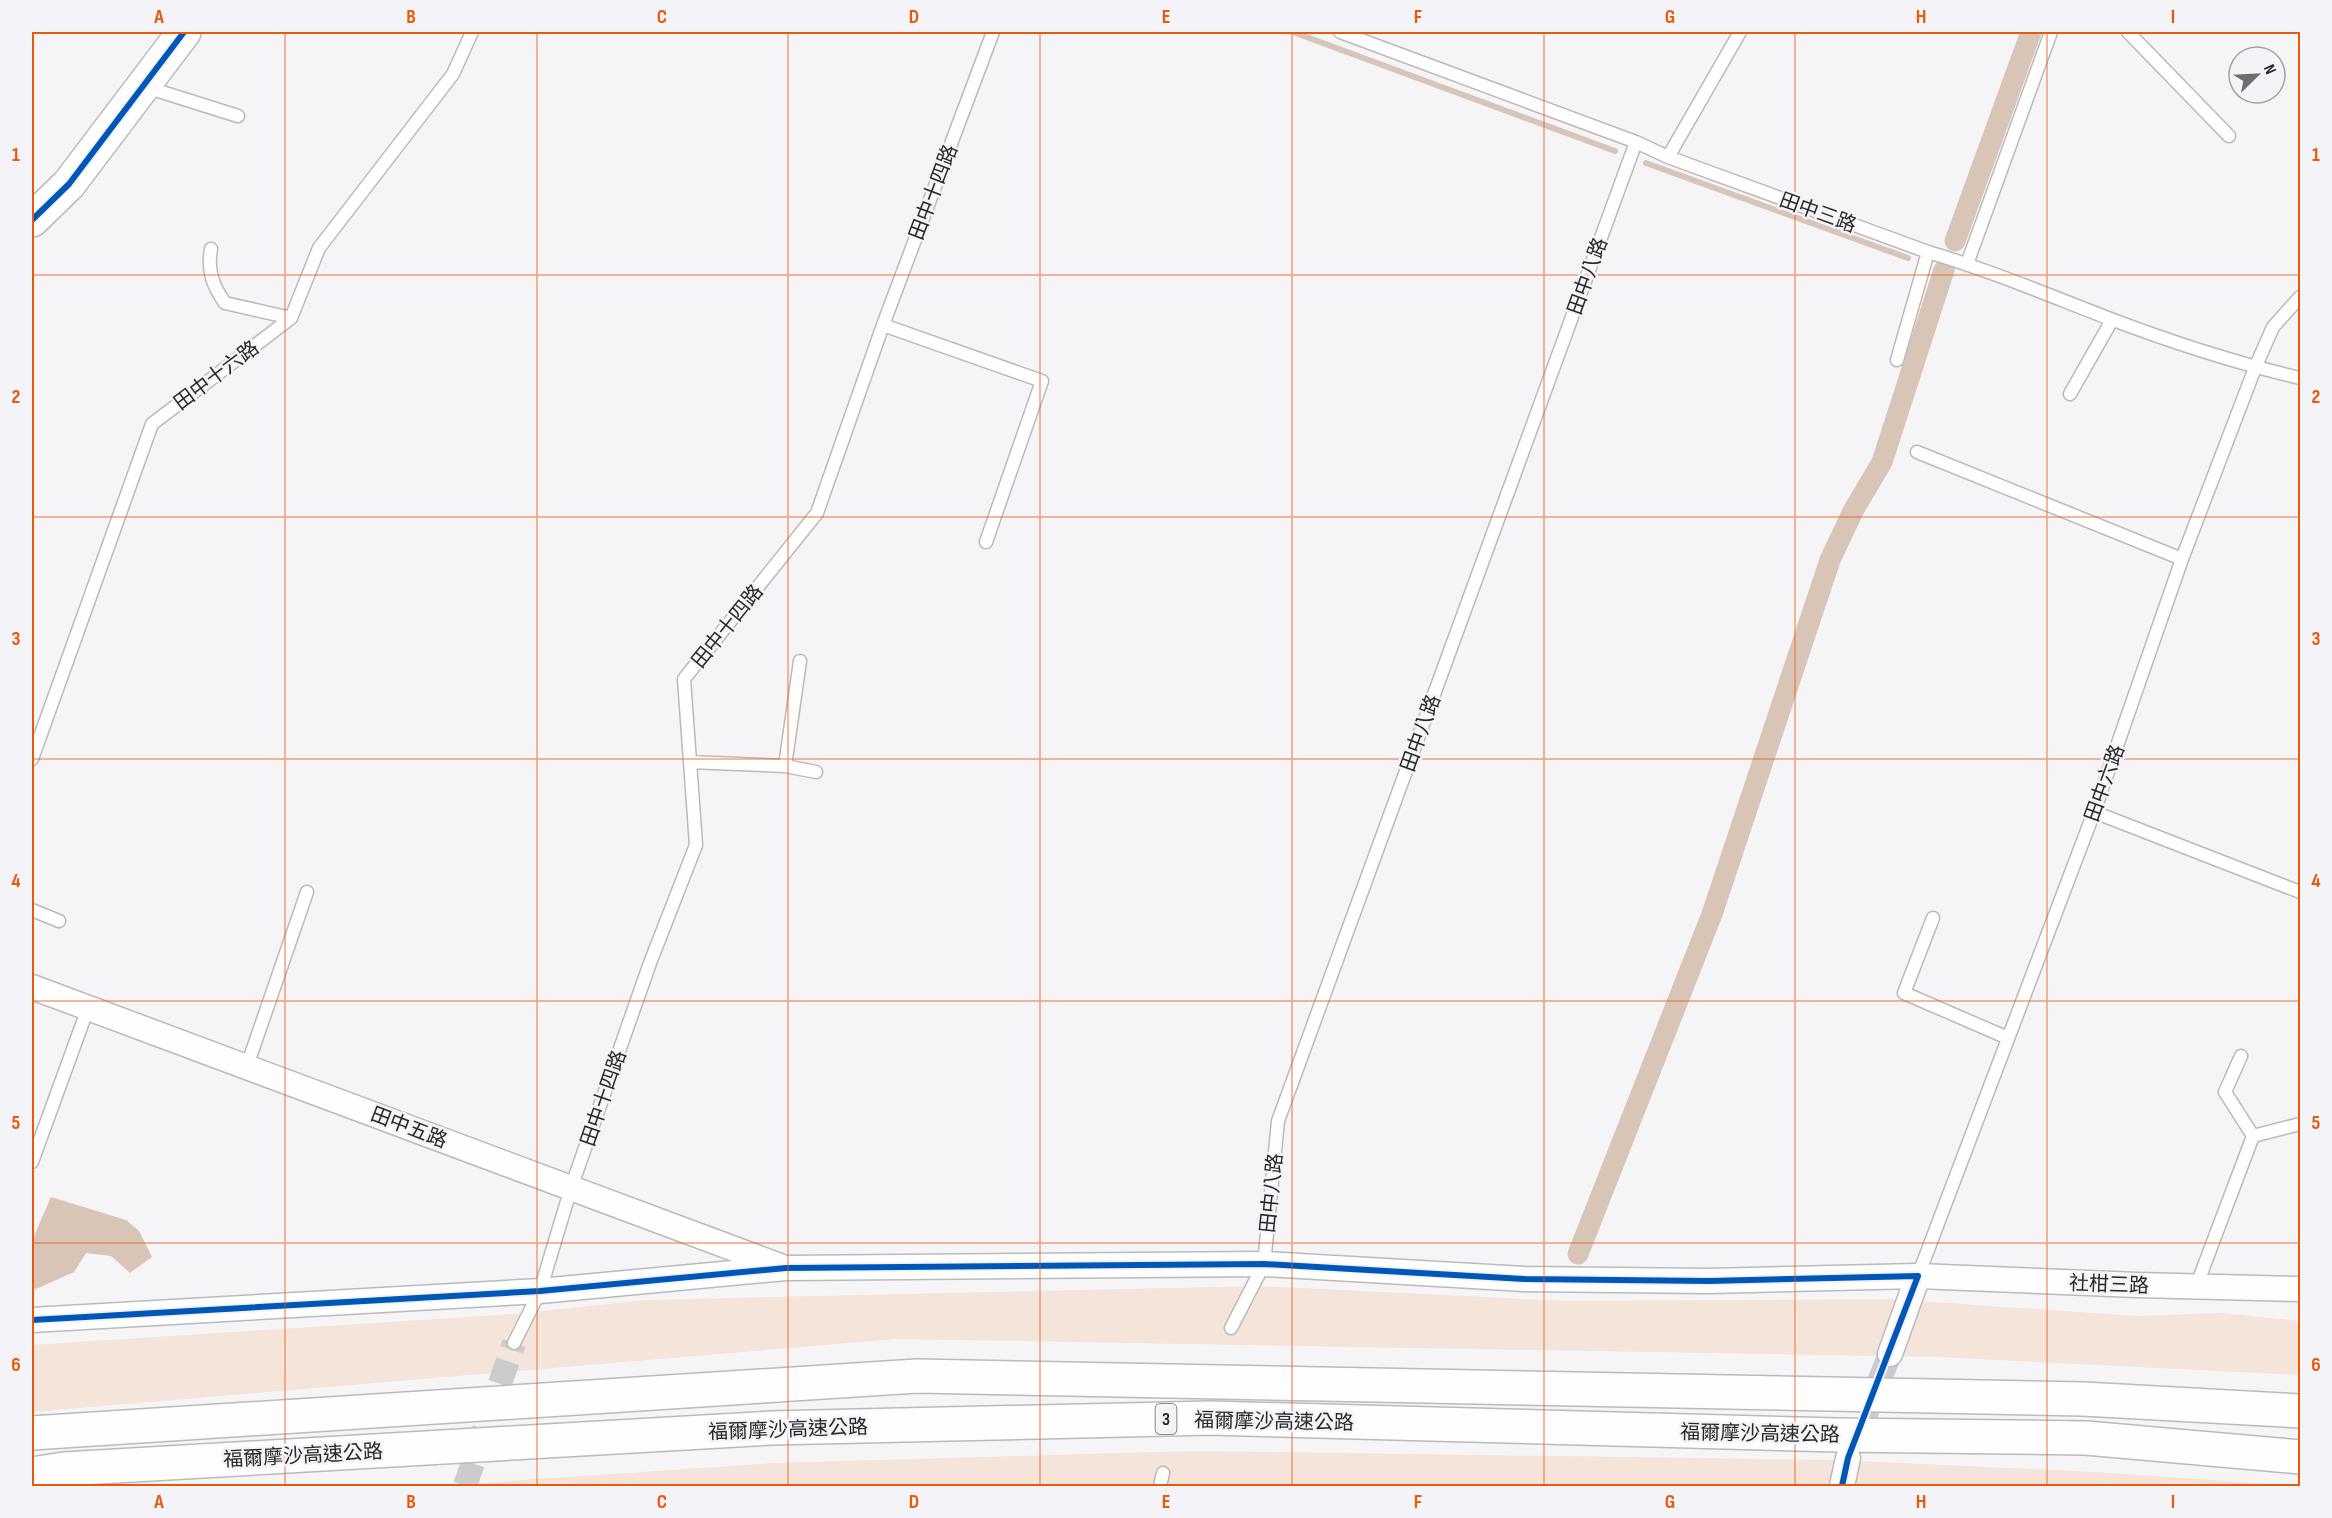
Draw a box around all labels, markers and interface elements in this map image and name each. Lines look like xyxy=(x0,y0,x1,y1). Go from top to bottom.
text: A xyxy=(153,5,164,29)
text: B xyxy=(406,5,416,29)
text: C xyxy=(657,5,667,29)
text: D xyxy=(909,5,919,29)
text: E xyxy=(1162,5,1170,29)
text: F xyxy=(1414,5,1422,29)
text: G xyxy=(1665,5,1675,29)
text: H xyxy=(1916,5,1926,29)
text: I xyxy=(2171,5,2175,29)
north arrow xyxy=(2227,45,2287,105)
text: N xyxy=(2259,62,2280,77)
street label: 田中十四路 xyxy=(905,141,963,243)
text: 1 xyxy=(12,143,20,167)
text: 1 xyxy=(2312,143,2320,167)
street label: 田中三路 xyxy=(1776,188,1859,238)
street label: 田中八路 xyxy=(1563,235,1613,318)
street label: 田中十六路 xyxy=(169,336,264,415)
text: 2 xyxy=(12,385,20,409)
text: 2 xyxy=(2312,385,2320,409)
street label: 田中十四路 xyxy=(687,580,769,673)
text: 3 xyxy=(12,627,21,651)
text: 3 xyxy=(2312,627,2321,651)
street label: 田中八路 xyxy=(1396,692,1446,775)
street label: 田中六路 xyxy=(2080,742,2130,825)
text: 4 xyxy=(11,869,21,893)
text: 4 xyxy=(2311,869,2321,893)
street label: 田中十四路 xyxy=(576,1047,632,1150)
street label: 田中五路 xyxy=(367,1102,450,1153)
text: 5 xyxy=(12,1111,21,1135)
text: 5 xyxy=(2312,1111,2321,1135)
street label: 田中八路 xyxy=(1256,1152,1288,1234)
street label: 社柑三路 xyxy=(2069,1272,2149,1298)
text: 6 xyxy=(11,1353,21,1377)
text: 6 xyxy=(2311,1353,2321,1377)
road number: 3 xyxy=(1156,1404,1176,1434)
street label: 福爾摩沙高速公路 xyxy=(1194,1409,1354,1435)
street label: 福爾摩沙高速公路 xyxy=(708,1415,868,1445)
street label: 福爾摩沙高速公路 xyxy=(1680,1421,1840,1447)
street label: 福爾摩沙高速公路 xyxy=(223,1440,384,1472)
text: A xyxy=(153,1490,164,1514)
text: B xyxy=(406,1490,416,1514)
text: C xyxy=(657,1490,667,1514)
text: D xyxy=(909,1490,919,1514)
text: E xyxy=(1162,1490,1170,1514)
text: F xyxy=(1414,1490,1422,1514)
text: G xyxy=(1665,1490,1675,1514)
text: H xyxy=(1916,1490,1926,1514)
text: I xyxy=(2171,1490,2175,1514)

